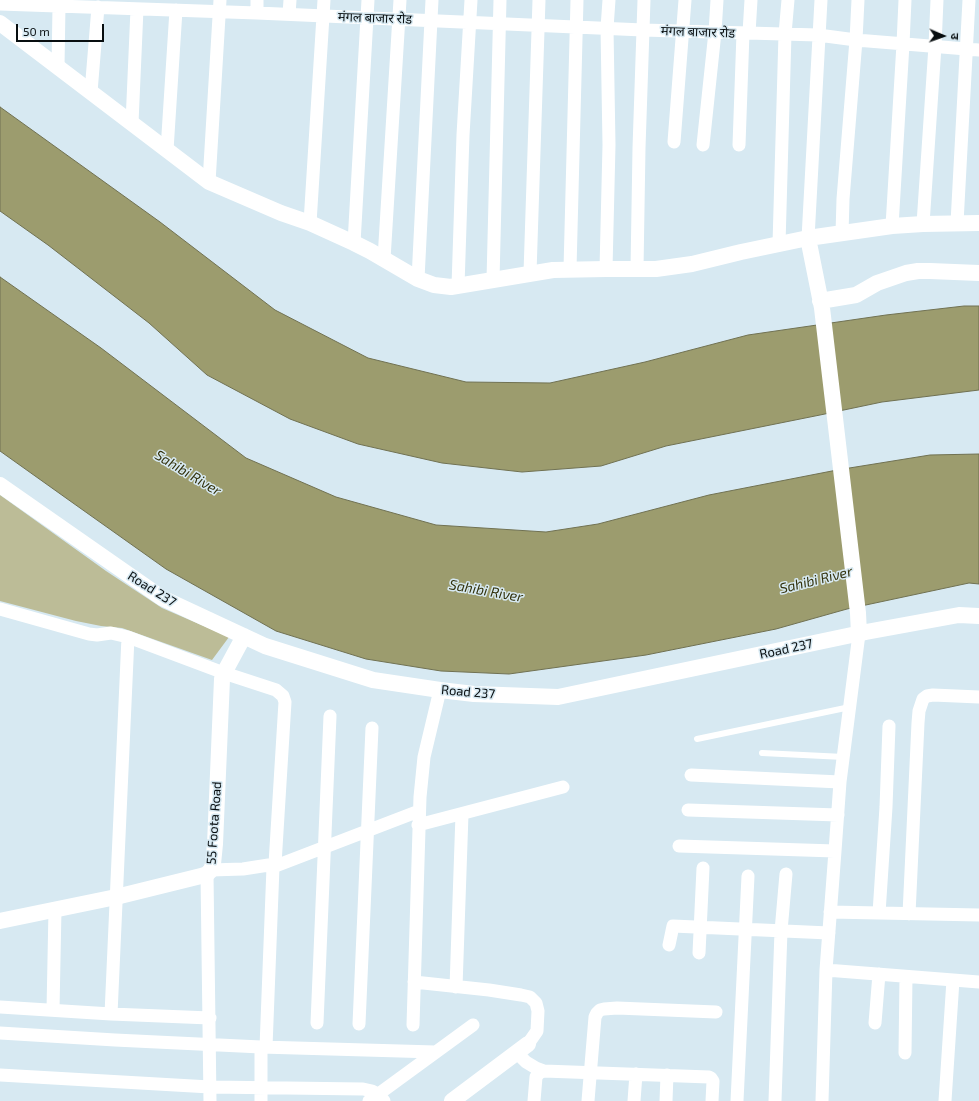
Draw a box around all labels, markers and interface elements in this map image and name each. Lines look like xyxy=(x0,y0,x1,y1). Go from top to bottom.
street label: मंगल बाजार रोड xyxy=(338,9,412,27)
scale bar xyxy=(18,16,106,42)
north arrow xyxy=(923,16,963,56)
street label: मंगल बाजार रोड xyxy=(661,23,735,41)
text: 50 m xyxy=(23,24,50,38)
text: उ xyxy=(949,33,962,40)
water label: Sahibi River xyxy=(152,447,224,499)
water label: Sahibi River xyxy=(778,563,854,597)
street label: Road 237 xyxy=(125,568,179,610)
water label: Sahibi River xyxy=(448,576,524,606)
street label: Road 237 xyxy=(758,636,814,662)
street label: Road 237 xyxy=(440,682,496,702)
street label: 55 Foota Road xyxy=(203,781,225,865)

